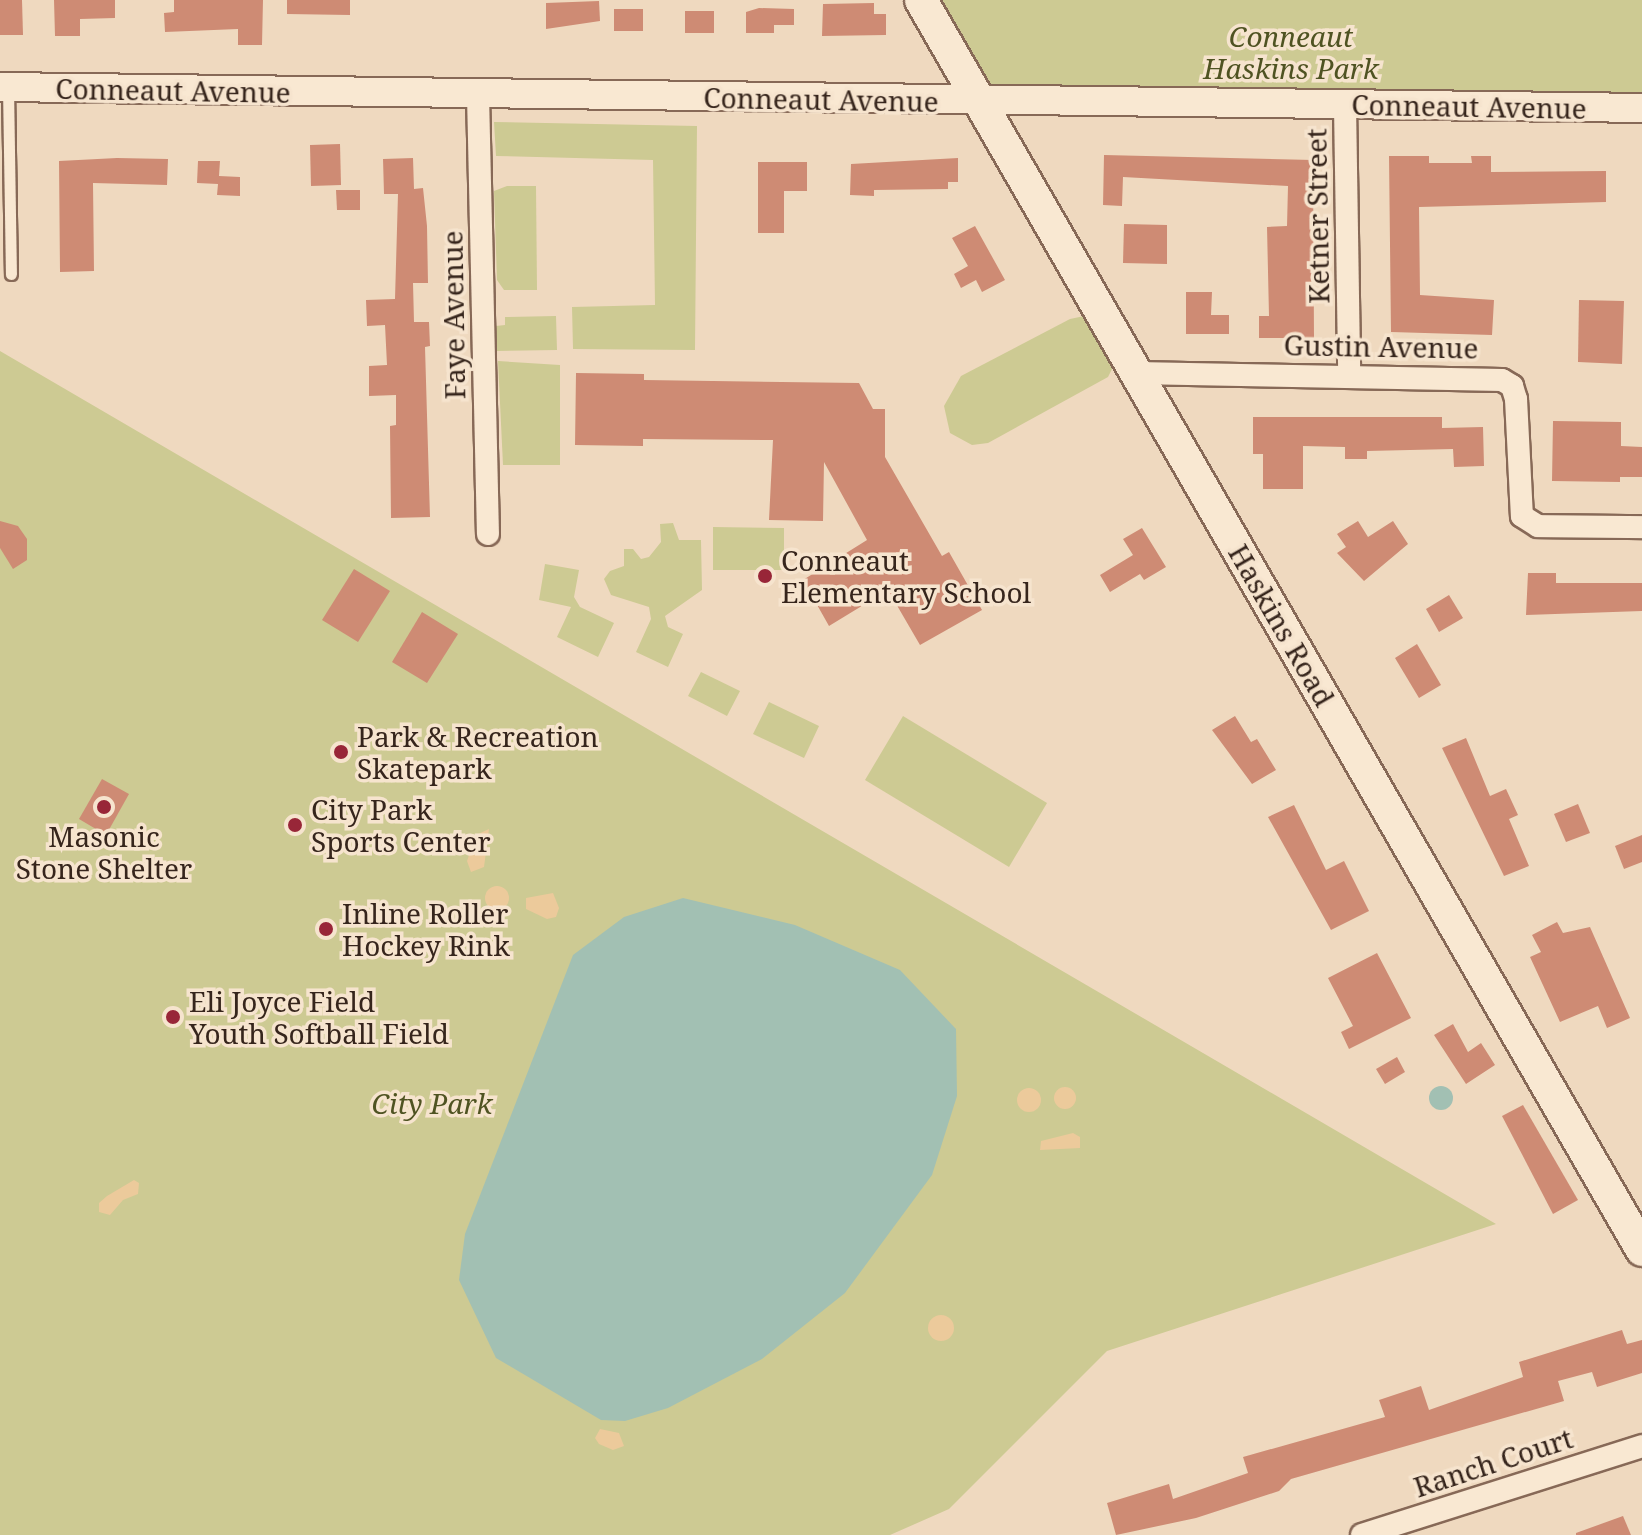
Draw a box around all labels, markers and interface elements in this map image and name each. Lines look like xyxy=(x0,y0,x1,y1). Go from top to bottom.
park label: Conneaut Haskins Park xyxy=(1203,19,1379,85)
street label: Conneaut Avenue xyxy=(55,71,291,109)
street label: Conneaut Avenue xyxy=(703,80,939,118)
street label: Conneaut Avenue xyxy=(1351,87,1587,125)
street label: Ketner Street xyxy=(1299,128,1335,304)
street label: Faye Avenue xyxy=(435,230,471,400)
street label: Gustin Avenue xyxy=(1283,328,1479,364)
street label: Haskins Road xyxy=(1222,538,1342,712)
place label: Conneaut Elementary School xyxy=(781,543,1031,609)
marker: Conneaut Elementary School xyxy=(756,567,774,585)
place label: Park & Recreation Skatepark xyxy=(357,719,599,785)
marker: Park & Recreation Skatepark xyxy=(332,743,350,761)
place label: City Park Sports Center xyxy=(311,792,491,858)
marker: Masonic Stone Shelter xyxy=(95,798,113,816)
marker: City Park Sports Center xyxy=(286,816,304,834)
place label: Masonic Stone Shelter xyxy=(16,819,192,885)
place label: Inline Roller Hockey Rink xyxy=(342,896,510,962)
marker: Inline Roller Hockey Rink xyxy=(317,920,335,938)
place label: Eli Joyce Field Youth Softball Field xyxy=(189,984,449,1050)
marker: Eli Joyce Field Youth Softball Field xyxy=(164,1008,182,1026)
park label: City Park xyxy=(371,1086,493,1120)
street label: Ranch Court xyxy=(1409,1420,1577,1504)

